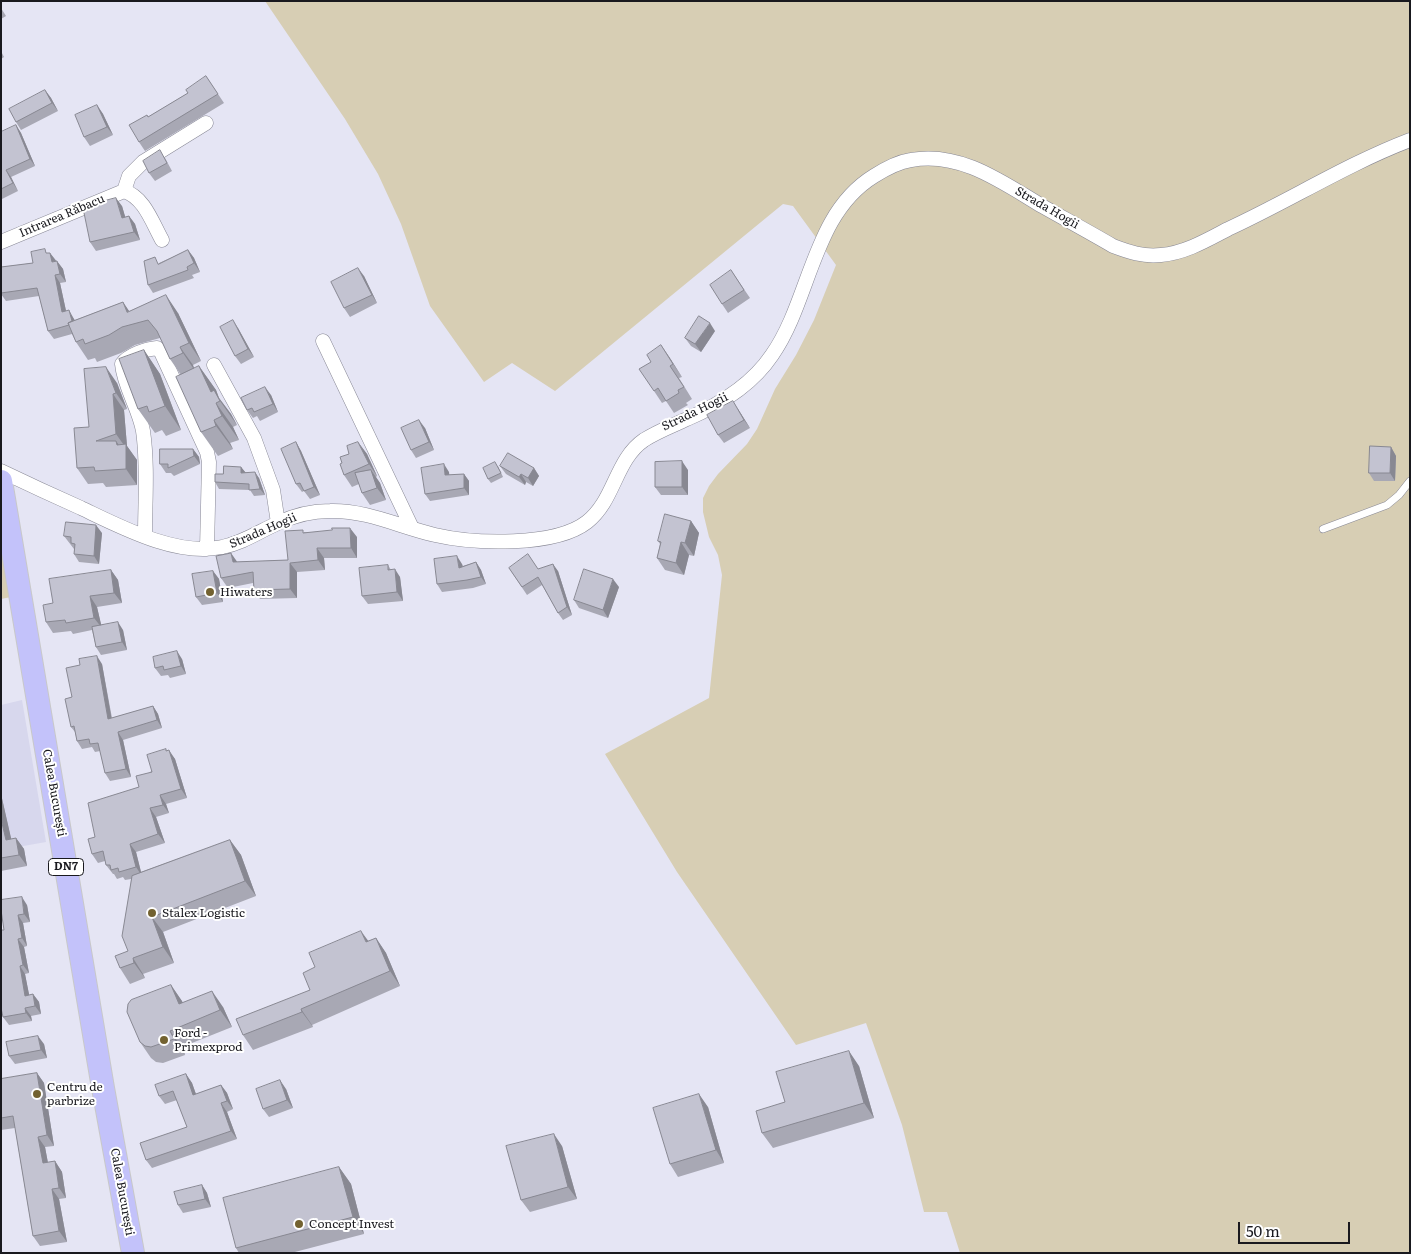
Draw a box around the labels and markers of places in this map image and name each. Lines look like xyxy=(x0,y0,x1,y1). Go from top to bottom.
place label: Hiwaters xyxy=(220,585,272,599)
marker: Hiwaters xyxy=(204,586,216,598)
place label: Stalex Logistic xyxy=(162,906,245,920)
marker: Stalex Logistic xyxy=(146,907,158,919)
place label: Ford - Primexprod xyxy=(174,1026,243,1054)
marker: Ford - Primexprod xyxy=(158,1034,170,1046)
place label: Centru de parbrize xyxy=(47,1080,103,1108)
marker: Centru de parbrize xyxy=(31,1088,43,1100)
place label: Concept Invest xyxy=(309,1217,394,1231)
marker: Concept Invest xyxy=(293,1218,305,1230)

